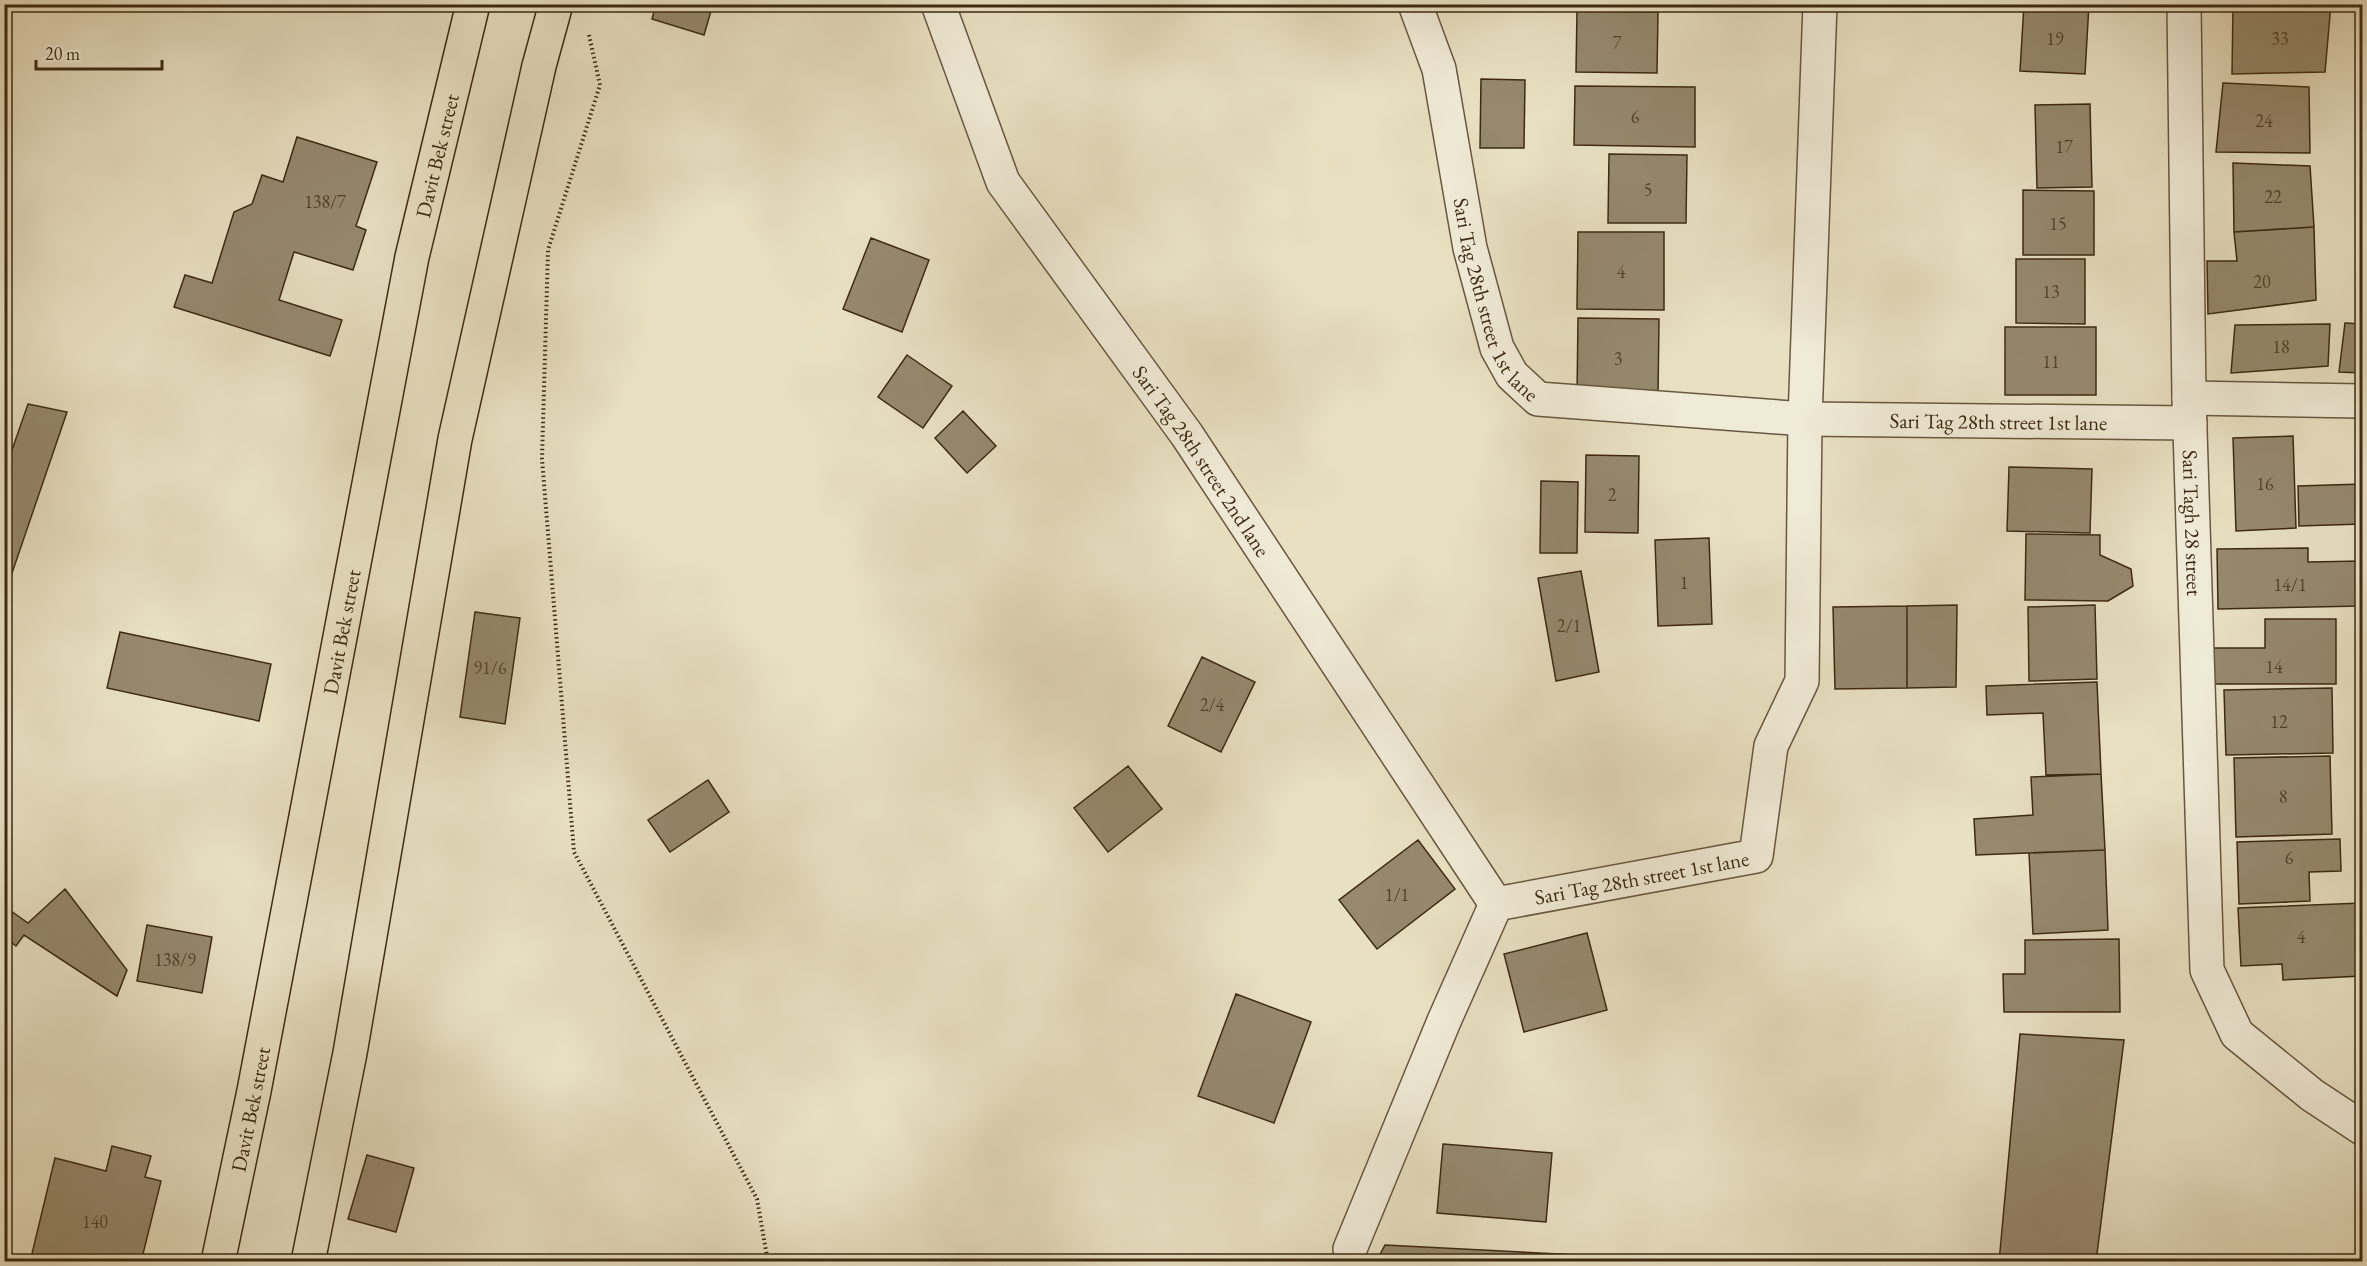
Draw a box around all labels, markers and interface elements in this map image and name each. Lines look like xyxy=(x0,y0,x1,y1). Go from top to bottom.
house number: 19 xyxy=(2046,27,2064,50)
house number: 33 xyxy=(2271,27,2289,50)
house number: 7 xyxy=(1613,31,1622,54)
scale bar xyxy=(36,33,162,71)
text: 20 m xyxy=(45,42,80,65)
street label: Davit Bek street xyxy=(408,90,465,220)
house number: 6 xyxy=(1631,105,1640,128)
house number: 24 xyxy=(2255,109,2273,132)
house number: 17 xyxy=(2055,135,2073,158)
house number: 5 xyxy=(1644,178,1652,201)
house number: 22 xyxy=(2264,185,2282,208)
house number: 138/7 xyxy=(304,190,346,213)
street label: Sari Tag 28th street 1st lane xyxy=(1448,196,1545,407)
house number: 15 xyxy=(2049,212,2067,235)
house number: 4 xyxy=(1617,260,1626,283)
house number: 20 xyxy=(2253,270,2271,293)
house number: 13 xyxy=(2042,280,2060,303)
house number: 18 xyxy=(2272,335,2290,358)
house number: 3 xyxy=(1614,347,1622,370)
house number: 11 xyxy=(2042,350,2060,373)
street label: Sari Tag 28th street 2nd lane xyxy=(1127,360,1277,562)
street label: Sari Tag 28th street 1st lane xyxy=(1889,406,2107,436)
street label: Sari Tagh 28 street xyxy=(2177,449,2209,597)
house number: 16 xyxy=(2256,472,2274,495)
house number: 2 xyxy=(1608,483,1617,506)
street label: Davit Bek street xyxy=(316,567,366,697)
house number: 1 xyxy=(1680,571,1688,594)
house number: 14/1 xyxy=(2273,573,2307,596)
house number: 2/1 xyxy=(1557,614,1581,637)
house number: 14 xyxy=(2265,655,2283,678)
house number: 91/6 xyxy=(473,656,507,679)
house number: 2/4 xyxy=(1200,693,1225,716)
house number: 12 xyxy=(2270,710,2288,733)
house number: 8 xyxy=(2279,785,2287,808)
street label: Sari Tag 28th street 1st lane xyxy=(1532,844,1751,910)
house number: 6 xyxy=(2285,846,2294,869)
house number: 1/1 xyxy=(1385,883,1409,906)
house number: 4 xyxy=(2297,925,2306,948)
house number: 138/9 xyxy=(154,948,196,971)
street label: Davit Bek street xyxy=(224,1044,276,1174)
house number: 140 xyxy=(82,1210,108,1233)

